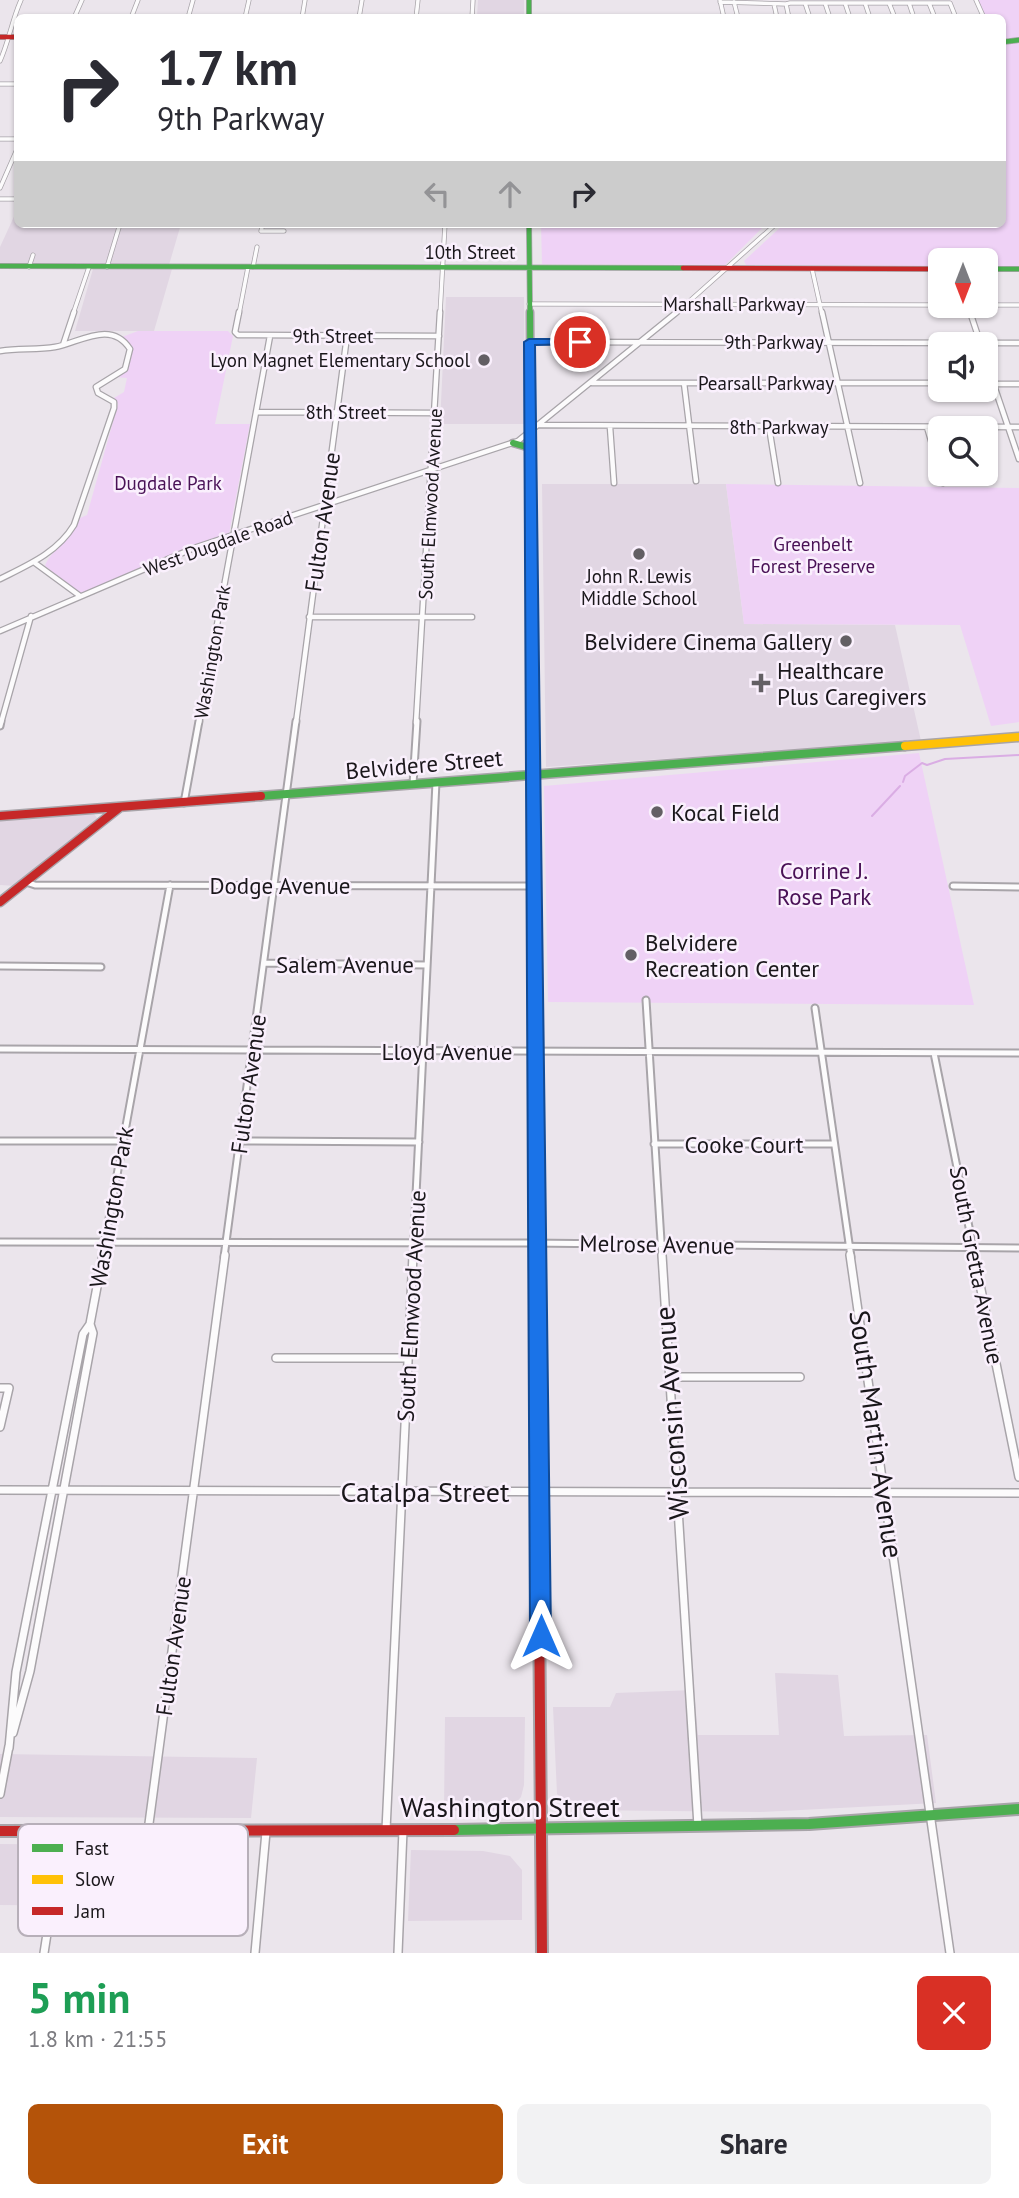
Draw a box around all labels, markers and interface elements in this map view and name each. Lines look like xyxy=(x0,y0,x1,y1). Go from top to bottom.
text: 1.7 km xyxy=(157,35,298,99)
icon: right xyxy=(42,42,133,133)
text: 9th Parkway xyxy=(157,97,325,139)
icon: left xyxy=(418,175,456,213)
icon: ahead xyxy=(491,175,529,213)
icon: right xyxy=(564,175,602,213)
street label: 10th Street xyxy=(424,240,516,264)
north arrow xyxy=(928,248,998,318)
map controls xyxy=(928,248,998,486)
street label: Marshall Parkway xyxy=(663,292,805,316)
pin xyxy=(550,312,610,372)
icon: arrive xyxy=(561,323,599,361)
street label: 9th Street xyxy=(293,324,374,348)
street label: 9th Parkway xyxy=(724,330,824,354)
button: sound xyxy=(928,332,998,402)
place label: Lyon Magnet Elementary School xyxy=(210,348,470,372)
marker: Lyon Magnet Elementary School xyxy=(476,352,492,368)
street label: Pearsall Parkway xyxy=(698,371,834,395)
street label: 8th Street xyxy=(306,400,387,424)
street label: South Elmwood Avenue xyxy=(413,408,447,600)
street label: 8th Parkway xyxy=(729,415,829,439)
button: search xyxy=(928,416,998,486)
street label: Fulton Avenue xyxy=(298,450,346,594)
park label: Dugdale Park xyxy=(114,471,222,495)
street label: West Dugdale Road xyxy=(140,505,296,581)
park label: Greenbelt Forest Preserve xyxy=(751,532,875,578)
marker: John R. Lewis Middle School xyxy=(631,546,647,562)
place label: John R. Lewis Middle School xyxy=(581,564,697,610)
street label: Washington Park xyxy=(188,583,236,721)
place label: Belvidere Cinema Gallery xyxy=(584,627,832,656)
marker: Belvidere Cinema Gallery xyxy=(838,633,854,649)
place label: Healthcare Plus Caregivers xyxy=(777,656,927,711)
marker: Healthcare Plus Caregivers xyxy=(751,673,771,693)
street label: Belvidere Street xyxy=(344,743,504,785)
place label: Kocal Field xyxy=(671,798,780,827)
marker: Kocal Field xyxy=(649,804,665,820)
park label: Corrine J. Rose Park xyxy=(777,856,871,911)
street label: Dodge Avenue xyxy=(209,871,351,900)
place label: Belvidere Recreation Center xyxy=(645,928,819,983)
marker: Belvidere Recreation Center xyxy=(623,947,639,963)
street label: Salem Avenue xyxy=(276,950,414,979)
street label: Fulton Avenue xyxy=(224,1012,272,1156)
street label: Lloyd Avenue xyxy=(382,1037,513,1066)
street label: Washington Park xyxy=(83,1124,139,1290)
street label: Cooke Court xyxy=(685,1130,804,1159)
street label: South Gretta Avenue xyxy=(944,1163,1010,1367)
street label: South Elmwood Avenue xyxy=(390,1189,432,1423)
street label: Melrose Avenue xyxy=(579,1228,735,1260)
street label: Wisconsin Avenue xyxy=(645,1305,697,1521)
street label: South Martin Avenue xyxy=(841,1308,913,1560)
street label: Catalpa Street xyxy=(341,1473,510,1510)
street label: Fulton Avenue xyxy=(149,1574,197,1718)
position arrow xyxy=(504,1599,578,1673)
street label: Washington Street xyxy=(400,1788,620,1825)
legend xyxy=(18,1824,248,1936)
text: Fast xyxy=(75,1836,109,1860)
text: Slow xyxy=(75,1867,115,1891)
text: Jam xyxy=(74,1899,105,1923)
text: 5 min xyxy=(28,1970,130,2025)
button: close xyxy=(917,1976,991,2050)
text: 1.8 km · 21:55 xyxy=(28,2024,167,2053)
button: Exit xyxy=(28,2104,503,2184)
button: Share xyxy=(517,2104,991,2184)

